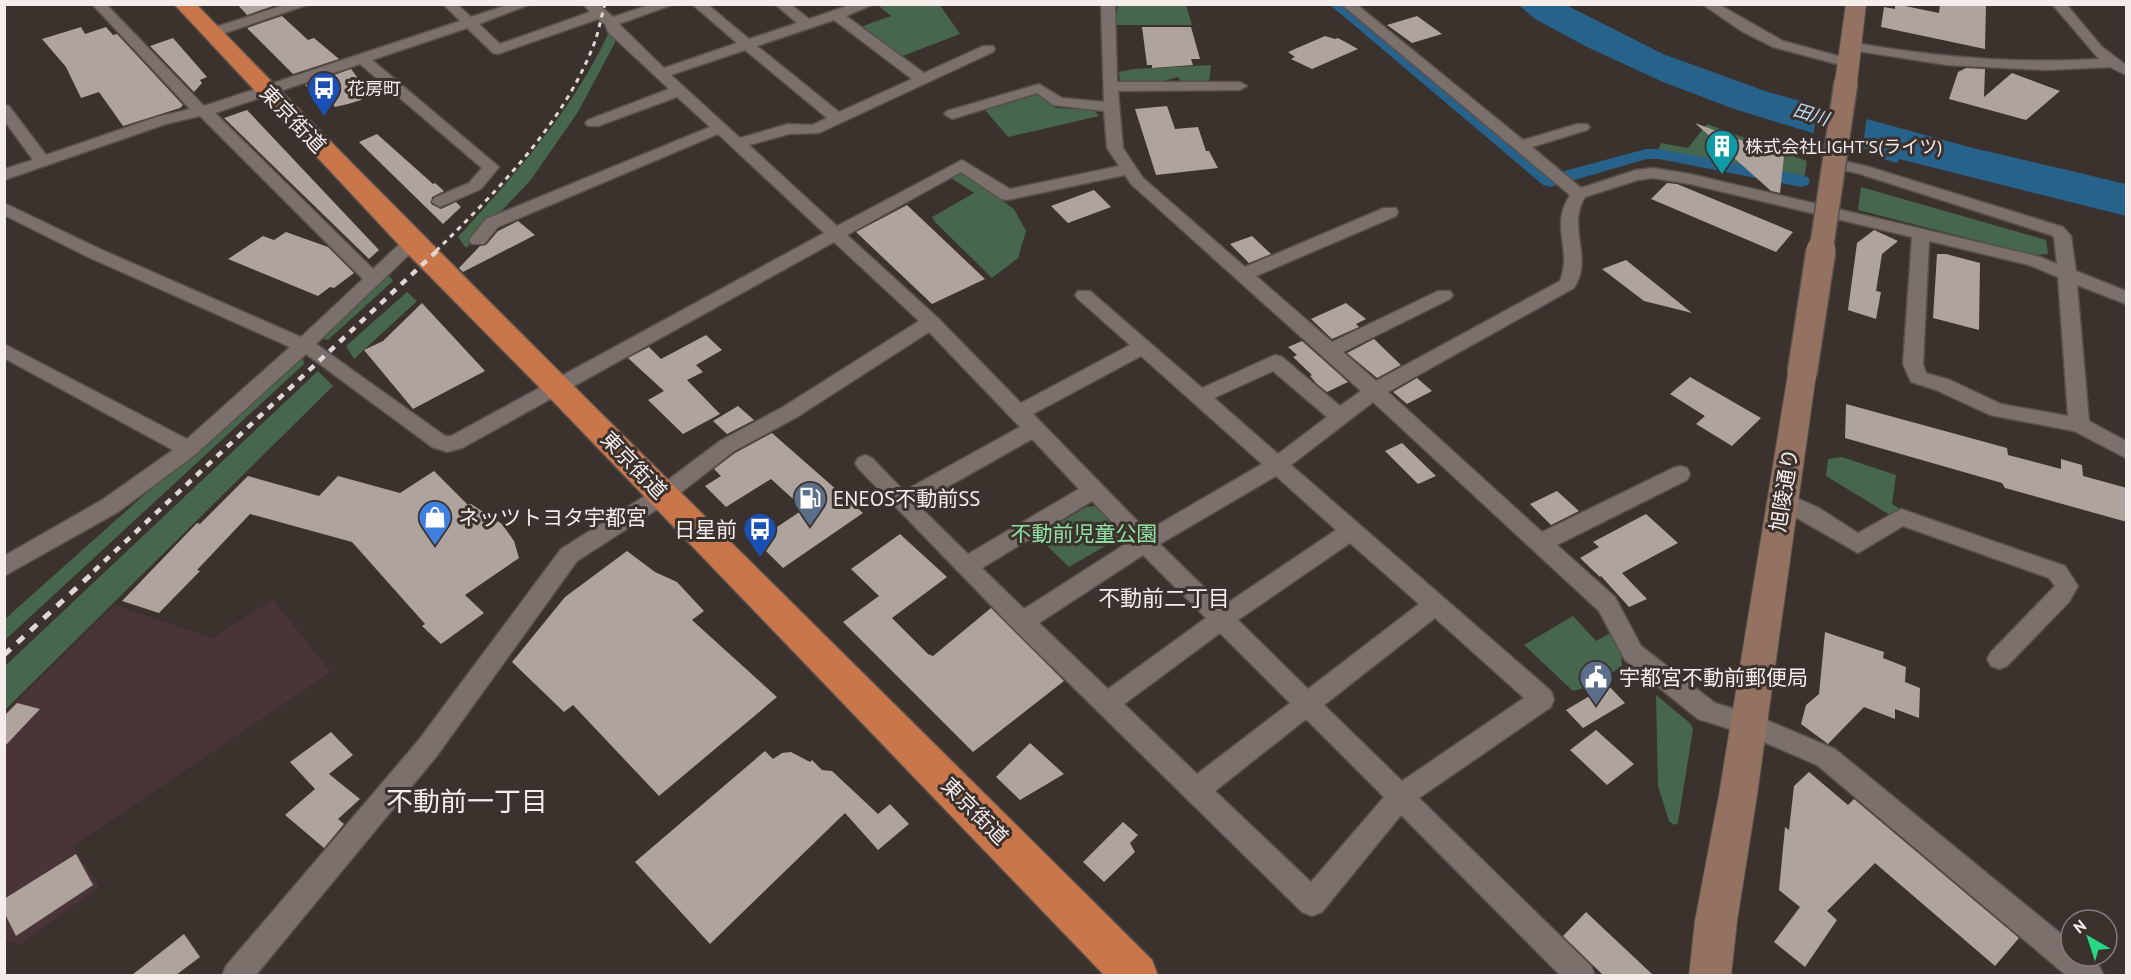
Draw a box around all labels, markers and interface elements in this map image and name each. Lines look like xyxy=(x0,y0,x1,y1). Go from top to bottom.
bus stop icon: 花房町 xyxy=(306,70,342,117)
place label: 花房町 xyxy=(347,77,401,100)
street label: 東京街道 xyxy=(254,79,332,159)
water label: 田川 xyxy=(1790,98,1833,131)
building icon: 株式会社LIGHT'S(ライツ) xyxy=(1704,128,1740,175)
place label: 株式会社LIGHT'S(ライツ) xyxy=(1745,135,1942,158)
street label: 東京街道 xyxy=(595,425,673,505)
street label: 旭陵通り xyxy=(1764,446,1804,534)
fuel station icon: ENEOS不動前SS xyxy=(792,480,828,527)
place label: ENEOS不動前SS xyxy=(833,485,980,512)
shop icon: ネッツトヨタ宇都宮 xyxy=(417,499,453,546)
place label: ネッツトヨタ宇都宮 xyxy=(458,504,647,531)
bus stop icon: 日星前 xyxy=(742,511,778,558)
place label: 日星前 xyxy=(674,516,737,543)
park label: 不動前児童公園 xyxy=(1011,520,1158,547)
district label: 不動前二丁目 xyxy=(1098,584,1230,612)
public building icon: 宇都宮不動前郵便局 xyxy=(1578,659,1614,706)
place label: 宇都宮不動前郵便局 xyxy=(1619,664,1808,691)
street label: 東京街道 xyxy=(936,772,1014,850)
district label: 不動前一丁目 xyxy=(386,784,548,818)
north arrow xyxy=(2059,908,2119,968)
text: N xyxy=(2069,915,2090,937)

